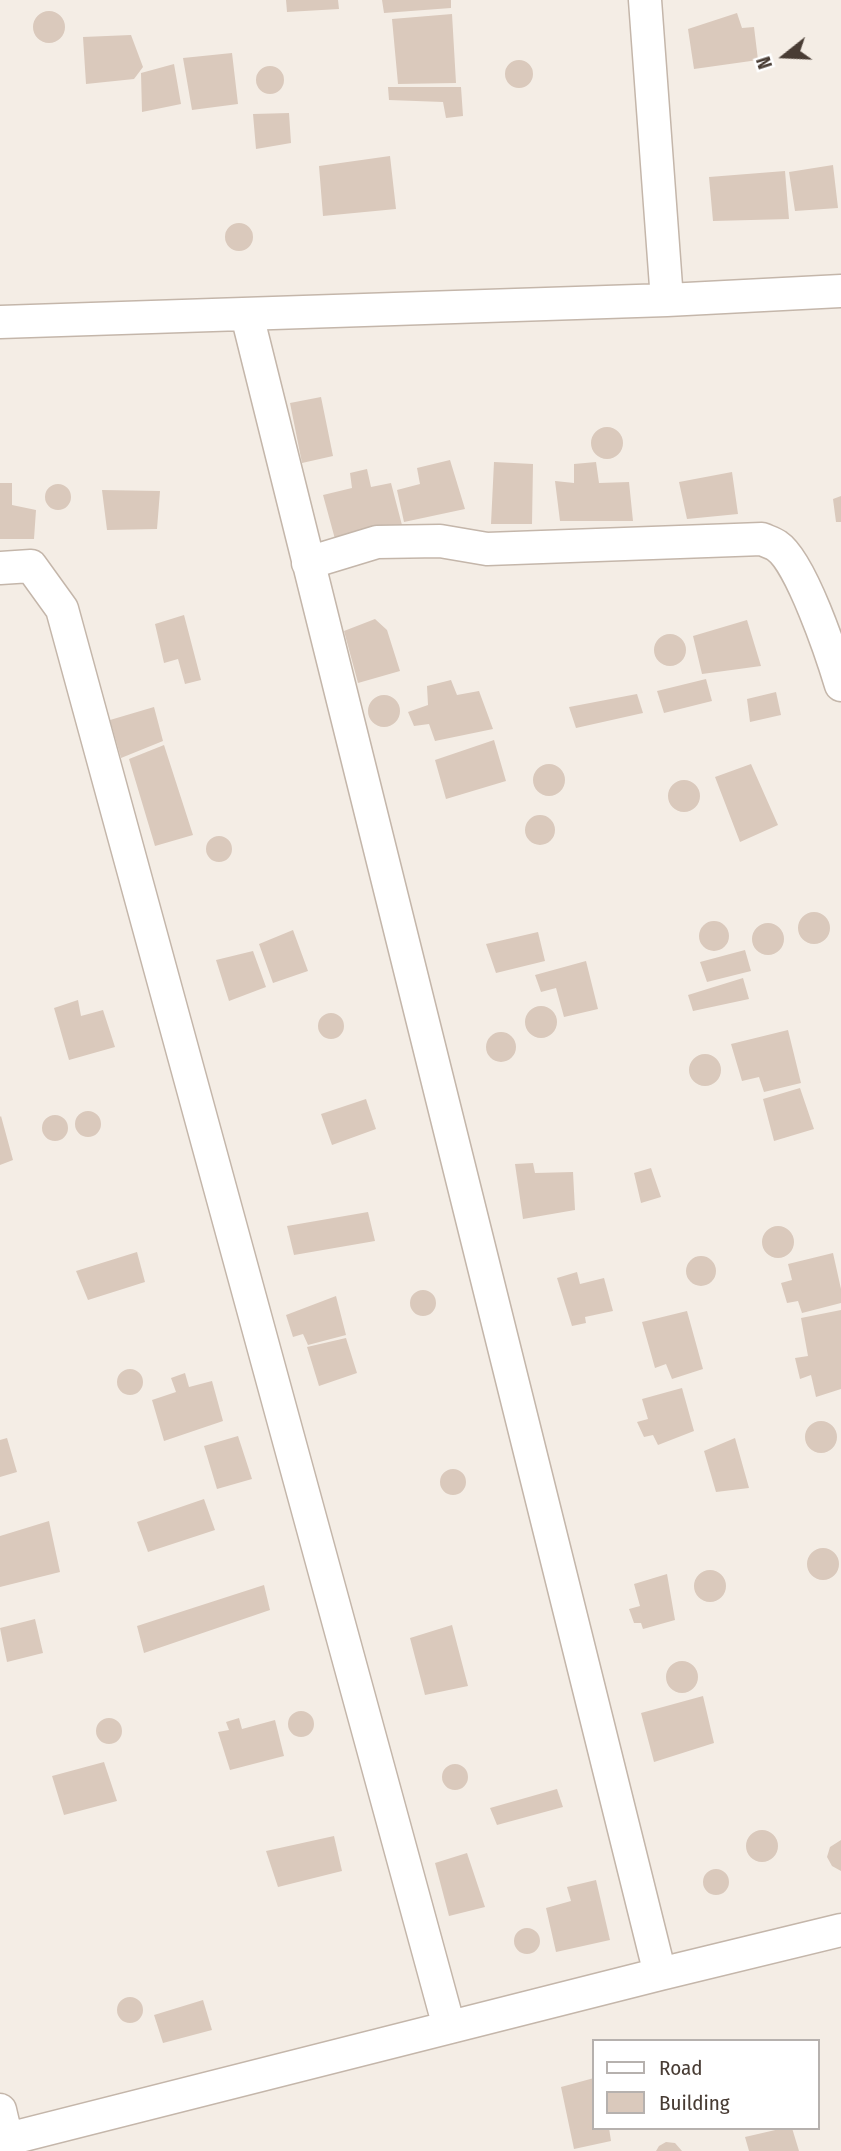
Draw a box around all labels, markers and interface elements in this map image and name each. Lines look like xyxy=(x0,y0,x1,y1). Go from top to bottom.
north arrow xyxy=(750,21,820,91)
text: N xyxy=(752,54,777,72)
legend xyxy=(592,2039,820,2130)
text: Road xyxy=(659,2055,703,2081)
text: Building xyxy=(659,2090,730,2116)

